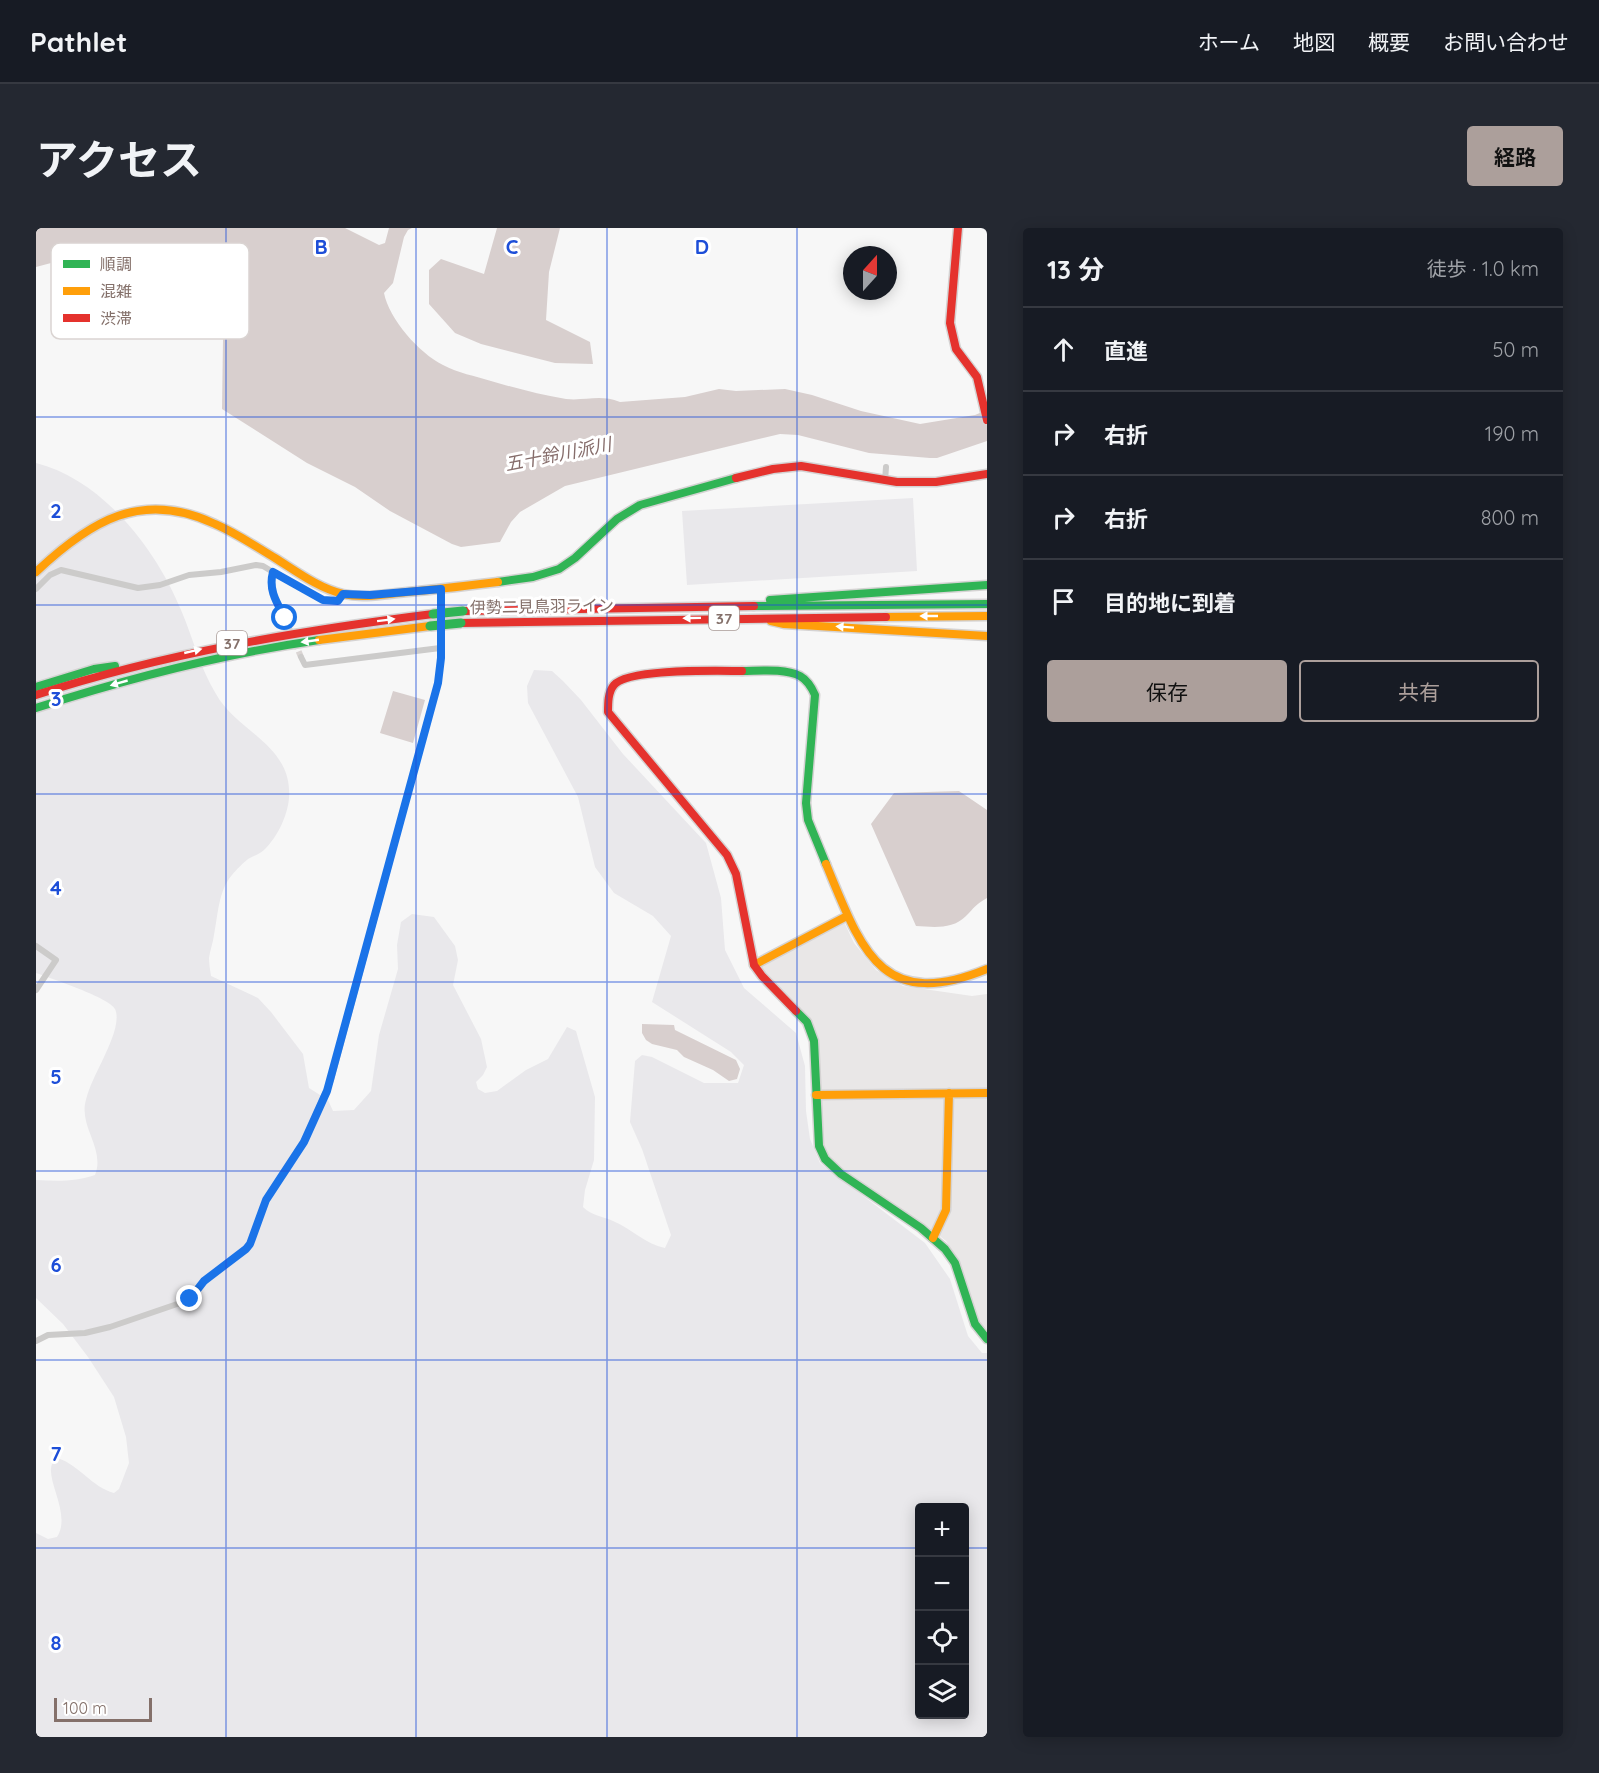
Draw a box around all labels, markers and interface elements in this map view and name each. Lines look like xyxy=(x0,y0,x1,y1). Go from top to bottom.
text: Pathlet xyxy=(30,24,127,59)
text: ホーム xyxy=(1198,29,1260,55)
text: 地図 xyxy=(1293,29,1335,55)
text: 概要 xyxy=(1368,29,1410,55)
text: お問い合わせ xyxy=(1443,29,1569,55)
button: 経路 xyxy=(1467,126,1563,186)
text: アクセス xyxy=(36,133,202,186)
text: B xyxy=(314,234,328,259)
text: C xyxy=(506,234,519,259)
text: D xyxy=(695,234,709,259)
legend xyxy=(51,243,249,339)
north arrow xyxy=(843,246,897,300)
text: 13 分 xyxy=(1047,253,1104,286)
text: 順調 xyxy=(100,254,132,274)
text: 徒歩 · 1.0 km xyxy=(1427,256,1539,281)
text: 混雑 xyxy=(100,281,132,301)
text: 渋滞 xyxy=(100,308,132,328)
icon: ahead xyxy=(1047,333,1080,366)
text: 直進 xyxy=(1104,337,1148,365)
text: 50 m xyxy=(1493,337,1539,362)
icon: right xyxy=(1047,417,1080,450)
text: 右折 xyxy=(1104,421,1148,449)
text: 190 m xyxy=(1485,421,1539,446)
water label: 五十鈴川派川 xyxy=(503,432,615,476)
text: 2 xyxy=(50,498,62,523)
icon: right xyxy=(1047,501,1080,534)
text: 右折 xyxy=(1104,505,1148,533)
text: 800 m xyxy=(1481,505,1539,530)
icon: arrive xyxy=(1047,585,1080,618)
text: 目的地に到着 xyxy=(1104,589,1236,617)
street label: 伊勢二見鳥羽ライン xyxy=(470,595,614,617)
route start xyxy=(271,604,297,630)
road number: 37 xyxy=(709,606,739,630)
one-way arrow xyxy=(919,611,938,621)
one-way arrow xyxy=(682,613,701,623)
one-way arrow xyxy=(376,615,395,624)
one-way arrow xyxy=(835,622,854,632)
road number: 37 xyxy=(217,631,247,655)
one-way arrow xyxy=(300,637,319,646)
one-way arrow xyxy=(184,645,202,655)
button: 保存 xyxy=(1047,660,1287,722)
button: 共有 xyxy=(1299,660,1539,722)
one-way arrow xyxy=(110,679,128,688)
text: 3 xyxy=(51,686,61,711)
text: 4 xyxy=(50,875,62,900)
text: 5 xyxy=(50,1064,62,1089)
text: 6 xyxy=(50,1252,62,1277)
route end xyxy=(176,1285,202,1311)
text: 7 xyxy=(51,1441,62,1466)
map controls xyxy=(915,1503,969,1719)
button: + xyxy=(915,1503,969,1557)
button: − xyxy=(915,1557,969,1611)
button: locate xyxy=(915,1611,969,1665)
text: 8 xyxy=(51,1630,62,1655)
button: layers xyxy=(915,1665,969,1719)
scale bar xyxy=(54,1695,152,1722)
text: 100 m xyxy=(63,1698,107,1718)

